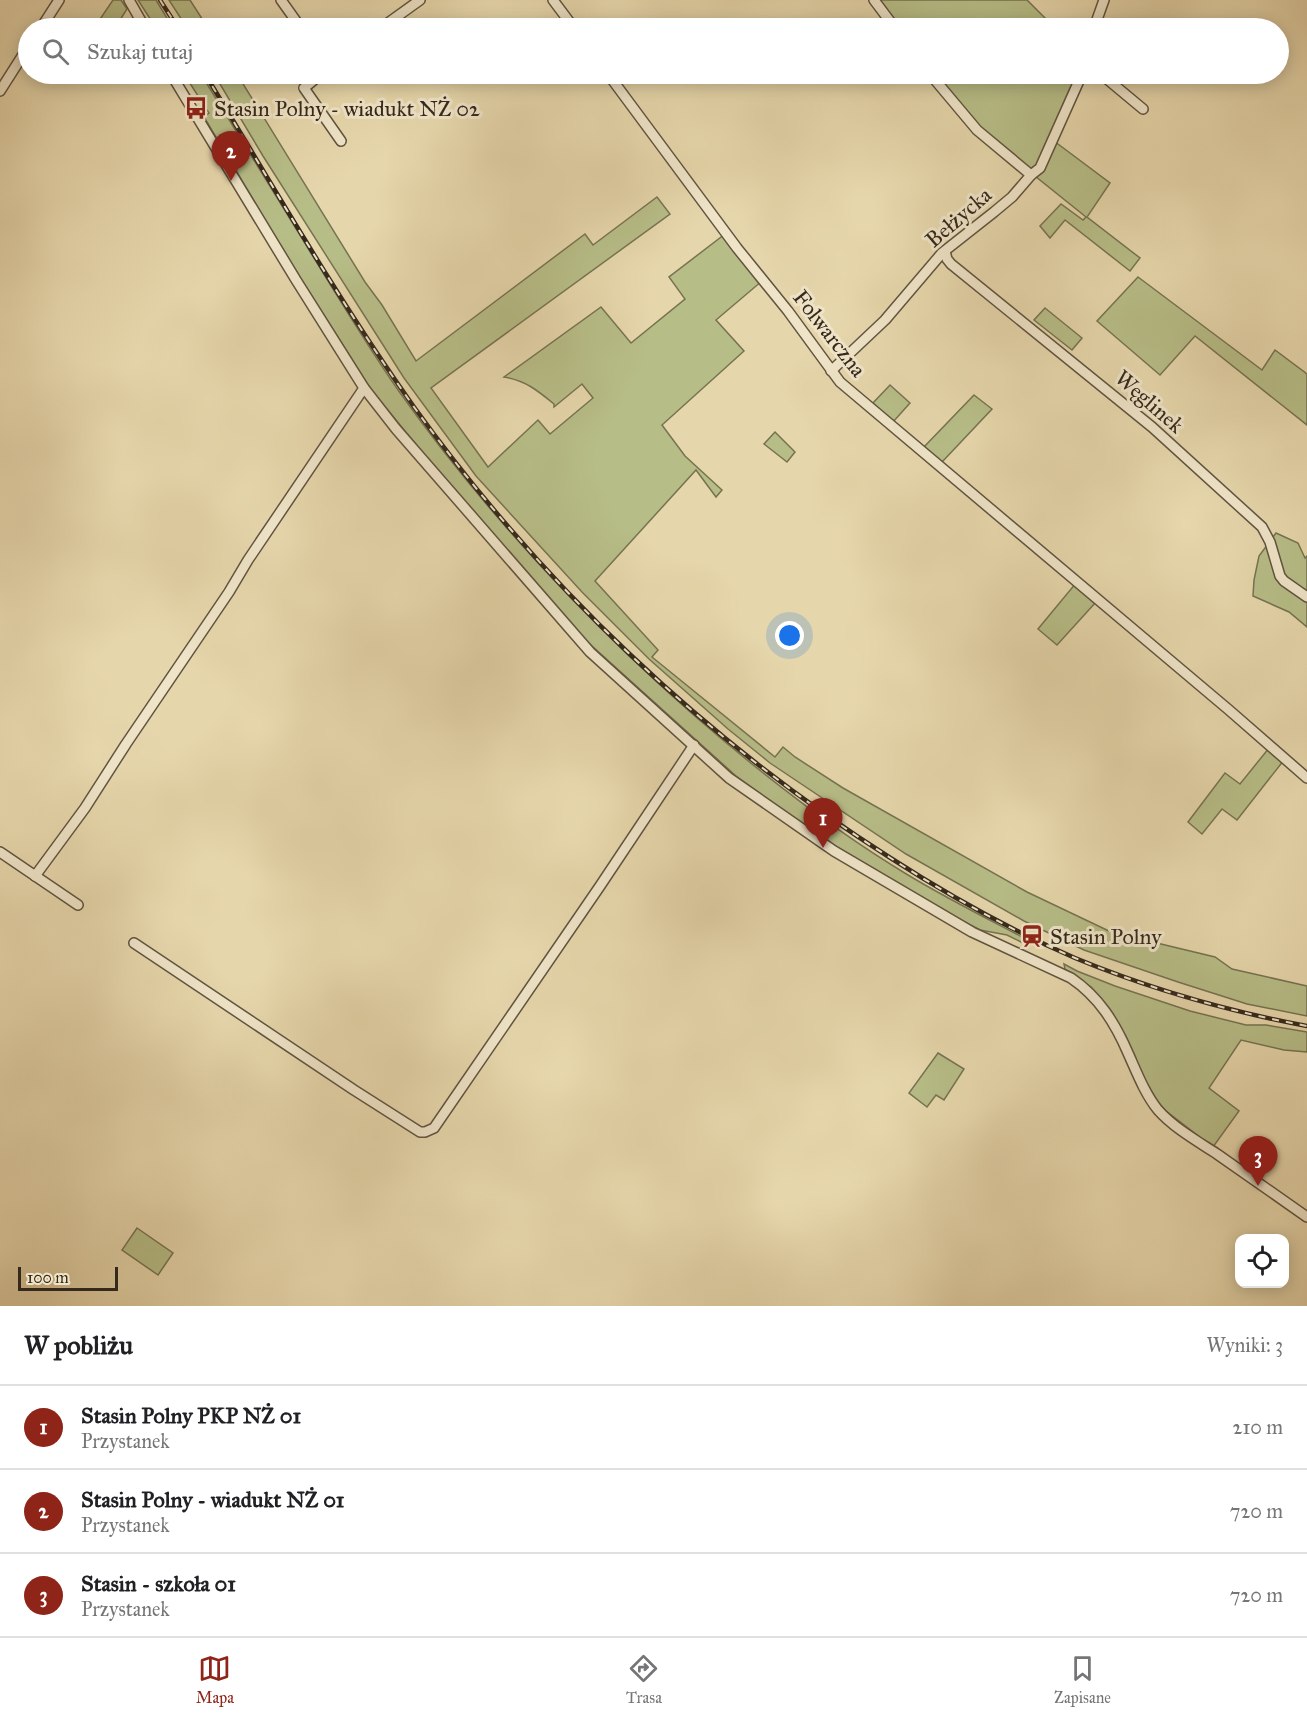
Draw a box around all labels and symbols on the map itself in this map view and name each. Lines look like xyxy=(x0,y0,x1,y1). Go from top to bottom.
bus stop icon: Stasin Polny - wiadukt NŻ 02 xyxy=(183,95,209,121)
place label: Stasin Polny - wiadukt NŻ 02 xyxy=(214,95,480,122)
pin: 2 xyxy=(212,132,250,181)
street label: Bełżycka xyxy=(920,181,997,253)
street label: Folwarczna xyxy=(787,284,872,383)
street label: Węglinek xyxy=(1110,364,1190,439)
your location xyxy=(775,621,804,650)
pin: 1 xyxy=(804,798,842,848)
station icon: Stasin Polny xyxy=(1019,923,1045,949)
place label: Stasin Polny xyxy=(1050,923,1162,950)
pin: 3 xyxy=(1238,1136,1278,1186)
scale bar xyxy=(18,1264,118,1292)

